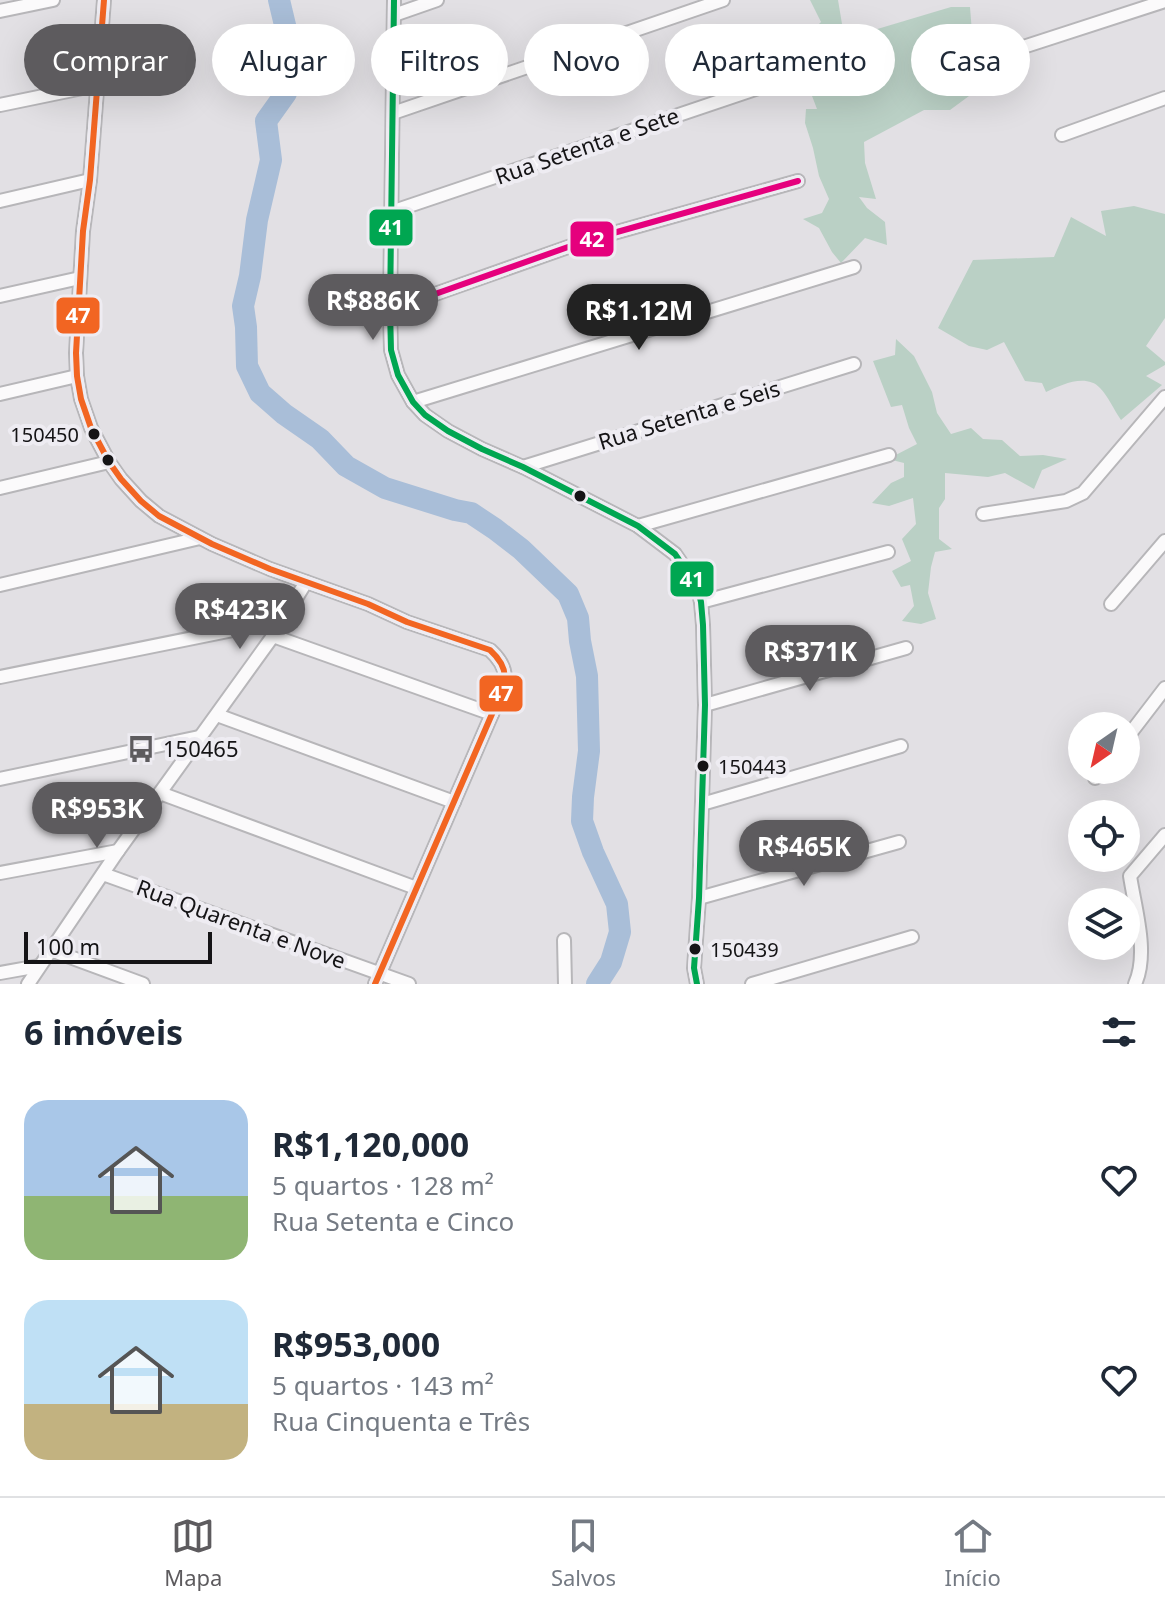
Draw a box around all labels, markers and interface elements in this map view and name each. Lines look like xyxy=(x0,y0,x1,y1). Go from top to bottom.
chip: Comprar xyxy=(24,24,196,96)
chip: Alugar xyxy=(212,24,355,96)
chip: Filtros xyxy=(371,24,508,96)
chip: Novo xyxy=(524,24,649,96)
chip: Apartamento xyxy=(665,24,895,96)
chip: Casa xyxy=(911,24,1030,96)
street label: Rua Setenta e Sete xyxy=(491,99,683,191)
line badge: 41 xyxy=(368,208,414,247)
text: 41 xyxy=(378,211,404,241)
line badge: 42 xyxy=(569,220,615,258)
text: 42 xyxy=(579,223,605,253)
pin: R$886K xyxy=(308,274,438,342)
text: R$886K xyxy=(326,282,420,318)
pin: R$1.12M xyxy=(565,284,713,352)
text: R$1.12M xyxy=(585,292,693,328)
line badge: 47 xyxy=(55,296,101,335)
text: 47 xyxy=(65,299,91,329)
street label: Rua Setenta e Seis xyxy=(594,372,783,456)
place label: 150450 xyxy=(10,421,79,448)
marker: 150450 xyxy=(86,426,102,442)
unlabelled marker xyxy=(100,452,116,468)
unlabelled marker xyxy=(572,488,588,504)
line badge: 41 xyxy=(669,560,715,598)
text: 41 xyxy=(679,563,705,593)
pin: R$423K xyxy=(175,583,305,651)
text: R$423K xyxy=(193,591,287,627)
pin: R$371K xyxy=(745,625,875,693)
text: R$371K xyxy=(763,633,857,669)
line badge: 47 xyxy=(478,674,524,713)
text: 47 xyxy=(488,677,514,707)
north arrow xyxy=(1068,712,1140,784)
map controls xyxy=(1068,712,1140,960)
place label: 150465 xyxy=(163,733,239,763)
bus stop icon: 150465 xyxy=(126,734,156,764)
place label: 150443 xyxy=(718,753,787,780)
marker: 150443 xyxy=(695,758,711,774)
pin: R$953K xyxy=(32,782,162,850)
text: R$953K xyxy=(50,790,144,826)
button: locate xyxy=(1068,800,1140,872)
pin: R$465K xyxy=(739,820,869,888)
text: R$465K xyxy=(757,828,851,864)
street label: Rua Quarenta e Nove xyxy=(133,871,350,975)
button: layers xyxy=(1068,888,1140,960)
scale bar xyxy=(24,928,212,964)
text: 100 m xyxy=(36,931,100,961)
place label: 150439 xyxy=(710,936,779,963)
marker: 150439 xyxy=(687,941,703,957)
text: 6 imóveis xyxy=(24,1009,183,1055)
icon: filters xyxy=(1097,1010,1141,1054)
text: R$1,120,000 xyxy=(272,1121,469,1167)
icon: home xyxy=(88,1132,184,1228)
icon: heart xyxy=(1097,1158,1141,1202)
text: 5 quartos · 128 m² xyxy=(272,1167,494,1203)
text: Rua Setenta e Cinco xyxy=(272,1203,514,1239)
text: R$953,000 xyxy=(272,1321,440,1367)
icon: home xyxy=(88,1332,184,1428)
icon: heart xyxy=(1097,1358,1141,1402)
text: 5 quartos · 143 m² xyxy=(272,1367,494,1403)
text: Rua Cinquenta e Três xyxy=(272,1403,530,1439)
tab: Mapa xyxy=(164,1514,222,1592)
tab: Salvos xyxy=(551,1514,616,1592)
tab: Início xyxy=(944,1514,1001,1592)

